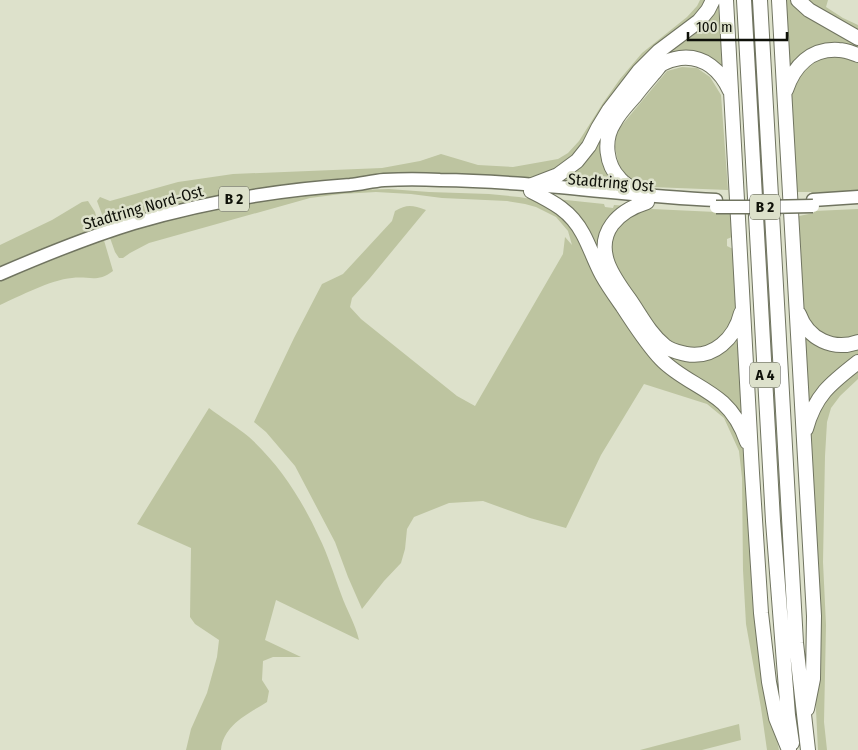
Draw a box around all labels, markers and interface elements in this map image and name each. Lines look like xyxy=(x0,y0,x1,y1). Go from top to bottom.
scale bar xyxy=(688,10,787,42)
text: 100 m xyxy=(696,18,733,36)
street label: Stadtring Ost xyxy=(567,169,655,196)
street label: Stadtring Nord-Ost xyxy=(81,181,206,234)
road number: B 2 xyxy=(219,186,249,212)
road number: B 2 xyxy=(750,194,780,220)
road number: A 4 xyxy=(750,362,780,388)

